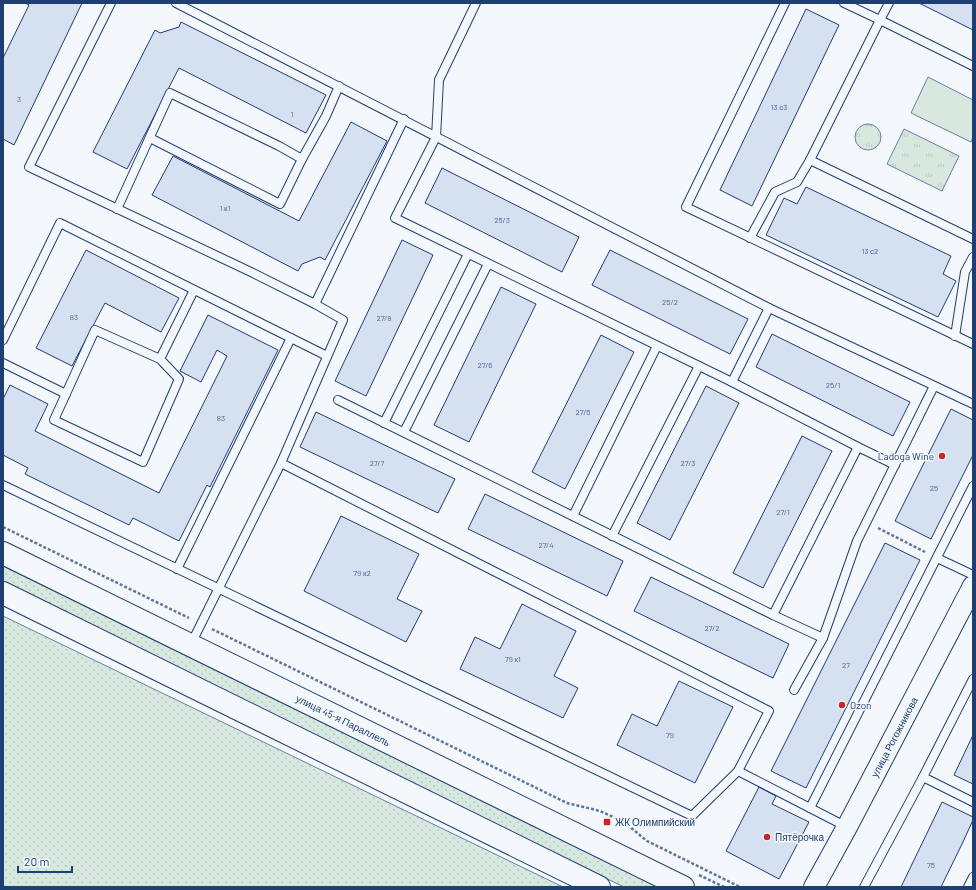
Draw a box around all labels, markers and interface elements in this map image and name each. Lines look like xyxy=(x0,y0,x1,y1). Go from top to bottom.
house number: 3 xyxy=(17,94,21,104)
house number: 13 с3 xyxy=(771,102,787,112)
house number: 1 xyxy=(291,109,294,119)
house number: 1 к1 xyxy=(220,203,231,213)
house number: 25/3 xyxy=(494,215,510,225)
house number: 13 с2 xyxy=(862,246,878,256)
house number: 25/2 xyxy=(662,297,678,307)
house number: 83 xyxy=(70,312,78,322)
house number: 27/8 xyxy=(377,313,391,323)
house number: 27/6 xyxy=(478,360,492,370)
house number: 25/1 xyxy=(826,380,840,390)
house number: 27/5 xyxy=(576,407,590,417)
house number: 83 xyxy=(217,413,225,423)
place label: Ladoga Wine xyxy=(878,450,934,462)
marker: Ladoga Wine xyxy=(937,451,947,461)
house number: 27/7 xyxy=(370,458,385,468)
house number: 27/3 xyxy=(681,458,695,468)
house number: 25 xyxy=(930,483,938,493)
house number: 27/1 xyxy=(776,507,790,517)
house number: 27/4 xyxy=(538,540,554,550)
house number: 79 к2 xyxy=(353,568,371,578)
house number: 27/2 xyxy=(704,623,720,633)
house number: 79 к1 xyxy=(505,654,521,664)
house number: 27 xyxy=(842,660,850,670)
street label: улица 45-я Параллель xyxy=(294,692,392,748)
street label: улица Рогожникова xyxy=(868,694,920,779)
place label: Ozon xyxy=(850,699,872,711)
marker: Ozon xyxy=(837,700,847,710)
house number: 79 xyxy=(666,730,674,740)
place label: ЖК Олимпийский xyxy=(615,816,695,828)
marker: ЖК Олимпийский xyxy=(602,817,612,827)
place label: Пятёрочка xyxy=(775,831,824,843)
marker: Пятёрочка xyxy=(762,832,772,842)
scale bar xyxy=(18,848,72,874)
text: 20 m xyxy=(24,854,50,868)
house number: 75 xyxy=(927,860,935,870)

